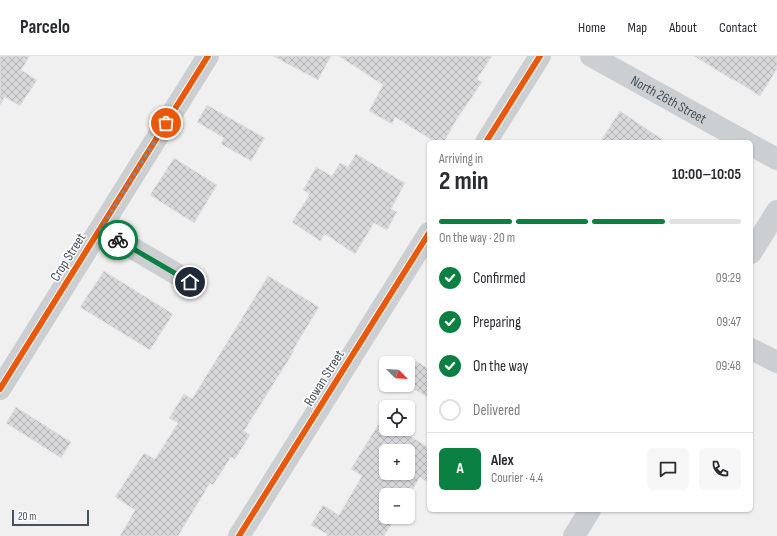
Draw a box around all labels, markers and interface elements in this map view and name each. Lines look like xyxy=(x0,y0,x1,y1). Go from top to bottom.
text: Parcelo xyxy=(20,16,70,39)
text: Home xyxy=(578,19,606,36)
text: Map xyxy=(628,19,647,36)
text: About xyxy=(669,19,697,36)
text: Contact xyxy=(719,19,757,36)
street label: North 26th Street xyxy=(628,71,710,127)
pin xyxy=(149,106,183,140)
icon: bag xyxy=(155,112,177,134)
text: Arriving in xyxy=(439,151,483,167)
text: 10:00–10:05 xyxy=(672,165,741,184)
text: 2 min xyxy=(439,166,489,197)
courier xyxy=(98,220,138,260)
icon: bike xyxy=(107,229,129,251)
street label: Crop Street xyxy=(47,230,89,284)
text: On the way · 20 m xyxy=(439,230,515,246)
pin xyxy=(173,265,207,299)
icon: check xyxy=(439,267,461,289)
text: Confirmed xyxy=(473,269,526,288)
text: 09:29 xyxy=(716,270,741,286)
icon: home xyxy=(179,271,201,293)
icon: check xyxy=(439,311,461,333)
text: Preparing xyxy=(473,313,521,332)
text: 09:47 xyxy=(716,314,741,330)
street label: Rowan Street xyxy=(300,347,348,409)
icon: check xyxy=(439,355,461,377)
north arrow xyxy=(379,356,415,392)
map controls xyxy=(379,356,415,524)
text: On the way xyxy=(473,357,528,376)
text: 09:48 xyxy=(716,358,741,374)
button: locate xyxy=(379,400,415,436)
text: Delivered xyxy=(473,401,520,420)
button: + xyxy=(379,444,415,480)
button: chat xyxy=(647,448,689,490)
button: phone xyxy=(699,448,741,490)
text: Alex xyxy=(491,451,514,470)
text: A xyxy=(456,459,464,478)
text: Courier · 4.4 xyxy=(491,470,543,486)
button: − xyxy=(379,488,415,524)
scale bar xyxy=(12,508,89,527)
text: 20 m xyxy=(18,510,36,523)

